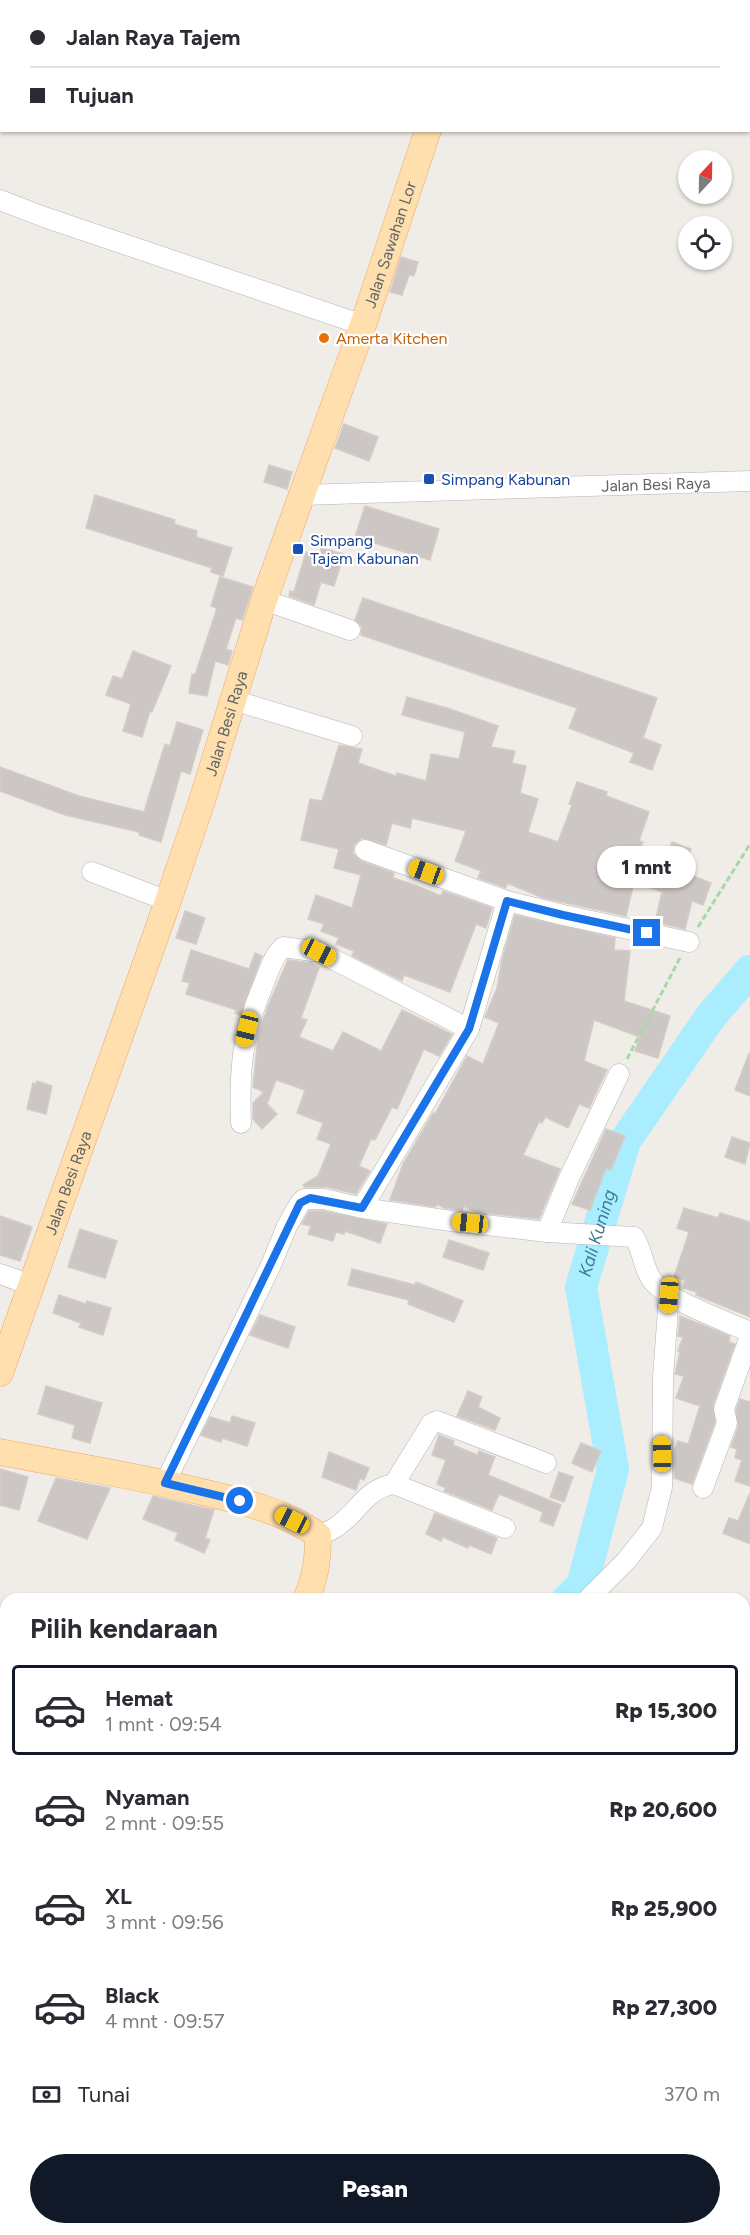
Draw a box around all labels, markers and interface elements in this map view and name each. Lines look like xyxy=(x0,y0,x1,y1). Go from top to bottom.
text: Jalan Raya Tajem xyxy=(66,24,241,51)
text: Tujuan xyxy=(66,82,134,109)
north arrow xyxy=(678,150,732,204)
map controls xyxy=(678,150,732,270)
street label: Jalan Sawahan Lor xyxy=(360,178,420,311)
button: locate xyxy=(678,216,732,270)
place label: Amerta Kitchen xyxy=(336,329,448,348)
marker: Amerta Kitchen xyxy=(317,331,331,345)
place label: Simpang Kabunan xyxy=(441,470,570,489)
marker: Simpang Kabunan xyxy=(422,472,436,486)
street label: Jalan Besi Raya xyxy=(601,473,711,496)
place label: Simpang Tajem Kabunan xyxy=(310,531,419,568)
marker: Simpang Tajem Kabunan xyxy=(291,542,305,556)
street label: Jalan Besi Raya xyxy=(201,668,252,778)
callout: 1 mnt xyxy=(598,846,696,888)
text: 1 mnt xyxy=(621,855,672,879)
car xyxy=(406,857,446,887)
route end xyxy=(633,919,660,946)
car xyxy=(299,936,339,968)
car xyxy=(234,1009,260,1049)
street label: Jalan Besi Raya xyxy=(41,1128,95,1237)
water label: Kali Kuning xyxy=(574,1187,621,1280)
car xyxy=(451,1212,489,1234)
car xyxy=(659,1276,679,1314)
car xyxy=(653,1436,671,1472)
route start xyxy=(226,1487,253,1514)
car xyxy=(272,1504,312,1536)
text: Pilih kendaraan xyxy=(30,1612,218,1645)
icon: car xyxy=(33,1683,87,1737)
text: Hemat xyxy=(105,1685,173,1712)
text: Rp 15,300 xyxy=(615,1697,717,1724)
text: 1 mnt · 09:54 xyxy=(105,1712,222,1736)
icon: car xyxy=(33,1782,87,1836)
text: Nyaman xyxy=(105,1784,189,1811)
text: Rp 20,600 xyxy=(609,1796,717,1823)
text: 2 mnt · 09:55 xyxy=(105,1811,224,1835)
icon: car xyxy=(33,1881,87,1935)
text: XL xyxy=(105,1883,132,1910)
text: Rp 25,900 xyxy=(611,1895,717,1922)
text: 3 mnt · 09:56 xyxy=(105,1910,224,1934)
icon: car xyxy=(33,1980,87,2034)
text: Black xyxy=(105,1982,159,2009)
text: Rp 27,300 xyxy=(612,1994,717,2021)
text: 4 mnt · 09:57 xyxy=(105,2009,225,2033)
icon: cash xyxy=(30,2078,63,2111)
text: Tunai xyxy=(78,2081,130,2108)
text: 370 m xyxy=(664,2082,720,2106)
button: Pesan xyxy=(30,2154,720,2223)

